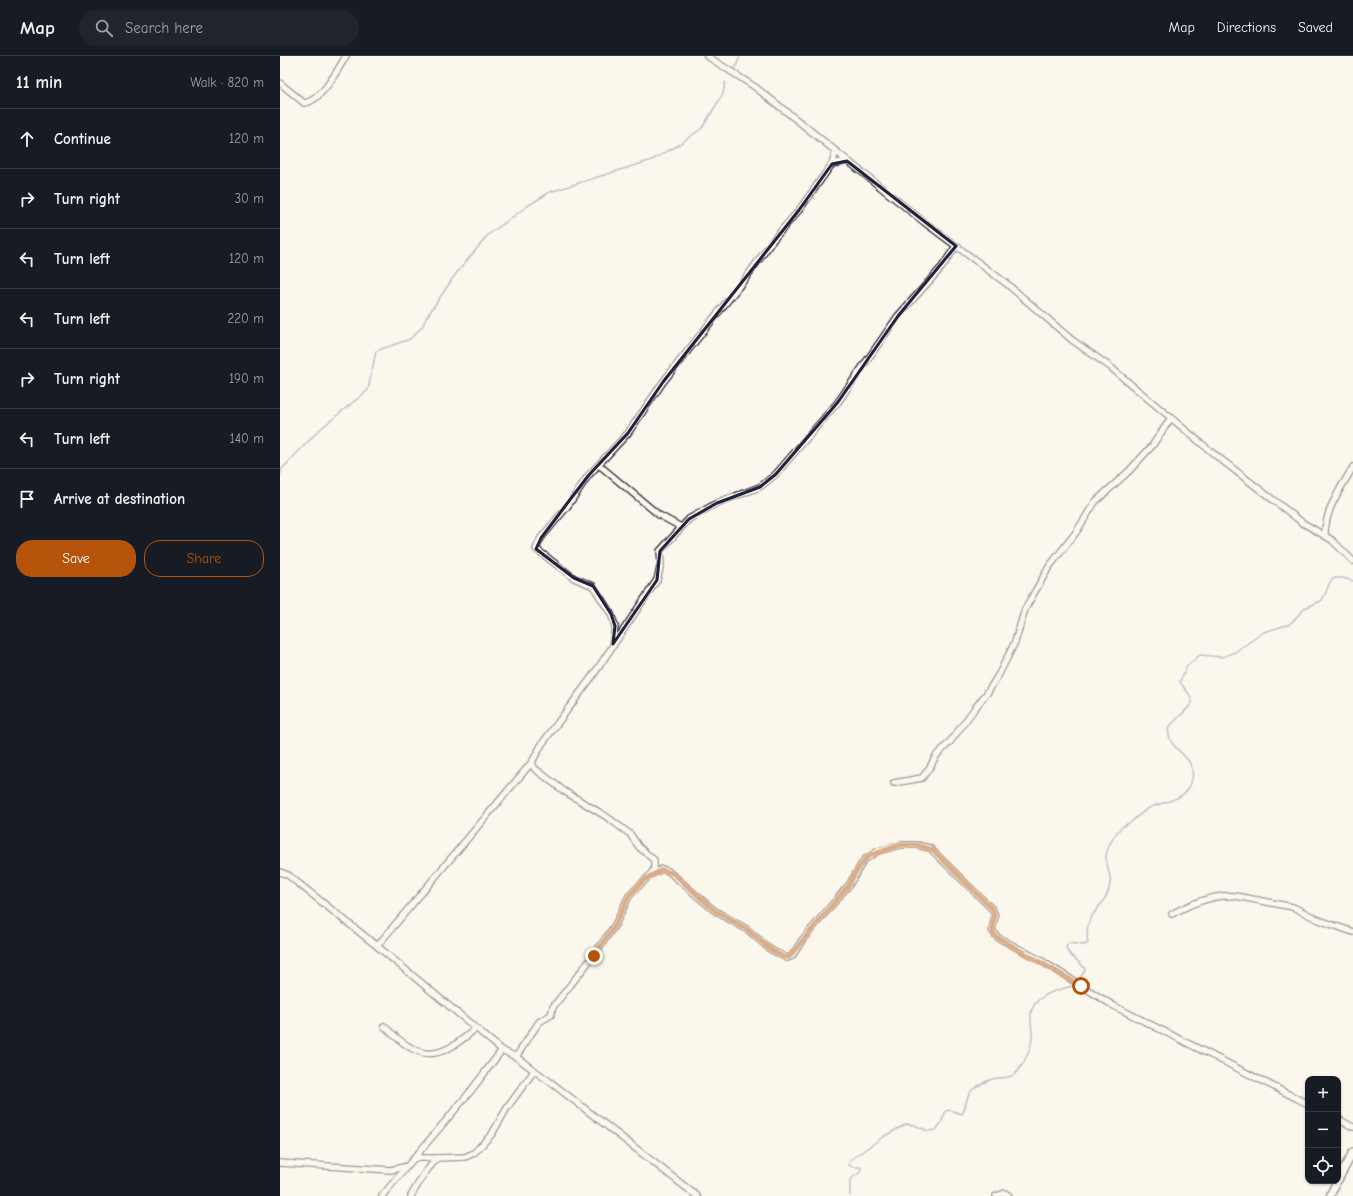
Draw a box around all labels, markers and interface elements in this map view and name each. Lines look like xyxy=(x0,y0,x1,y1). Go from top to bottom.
search box xyxy=(79,10,359,46)
text: Map xyxy=(20,17,55,39)
icon: search xyxy=(93,17,115,39)
text: Search here xyxy=(125,19,203,37)
text: Map xyxy=(1168,19,1195,36)
text: Directions xyxy=(1217,19,1276,36)
text: Saved xyxy=(1298,19,1333,36)
text: 11 min xyxy=(16,73,62,92)
text: Walk · 820 m xyxy=(190,75,264,90)
icon: ahead xyxy=(16,128,38,150)
text: Continue xyxy=(54,130,111,148)
text: 120 m xyxy=(229,131,264,146)
icon: right xyxy=(16,188,38,210)
text: Turn right xyxy=(54,190,120,208)
text: 30 m xyxy=(234,191,264,206)
icon: left xyxy=(16,248,38,270)
text: Turn left xyxy=(54,250,110,268)
text: 120 m xyxy=(229,251,264,266)
icon: left xyxy=(16,308,38,330)
text: Turn left xyxy=(54,310,110,328)
text: 220 m xyxy=(227,311,264,326)
icon: right xyxy=(16,368,38,390)
text: Turn right xyxy=(54,370,120,388)
text: 190 m xyxy=(229,371,264,386)
icon: left xyxy=(16,428,38,450)
text: Turn left xyxy=(54,430,110,448)
text: 140 m xyxy=(230,431,264,446)
icon: arrive xyxy=(16,488,38,510)
text: Arrive at destination xyxy=(54,490,185,508)
button: Save xyxy=(16,540,136,577)
button: Share xyxy=(144,540,264,577)
route end xyxy=(585,947,603,965)
route start xyxy=(1072,977,1090,995)
map controls xyxy=(1305,1076,1341,1184)
button: + xyxy=(1305,1076,1341,1112)
button: − xyxy=(1305,1112,1341,1148)
button: locate xyxy=(1305,1148,1341,1184)

